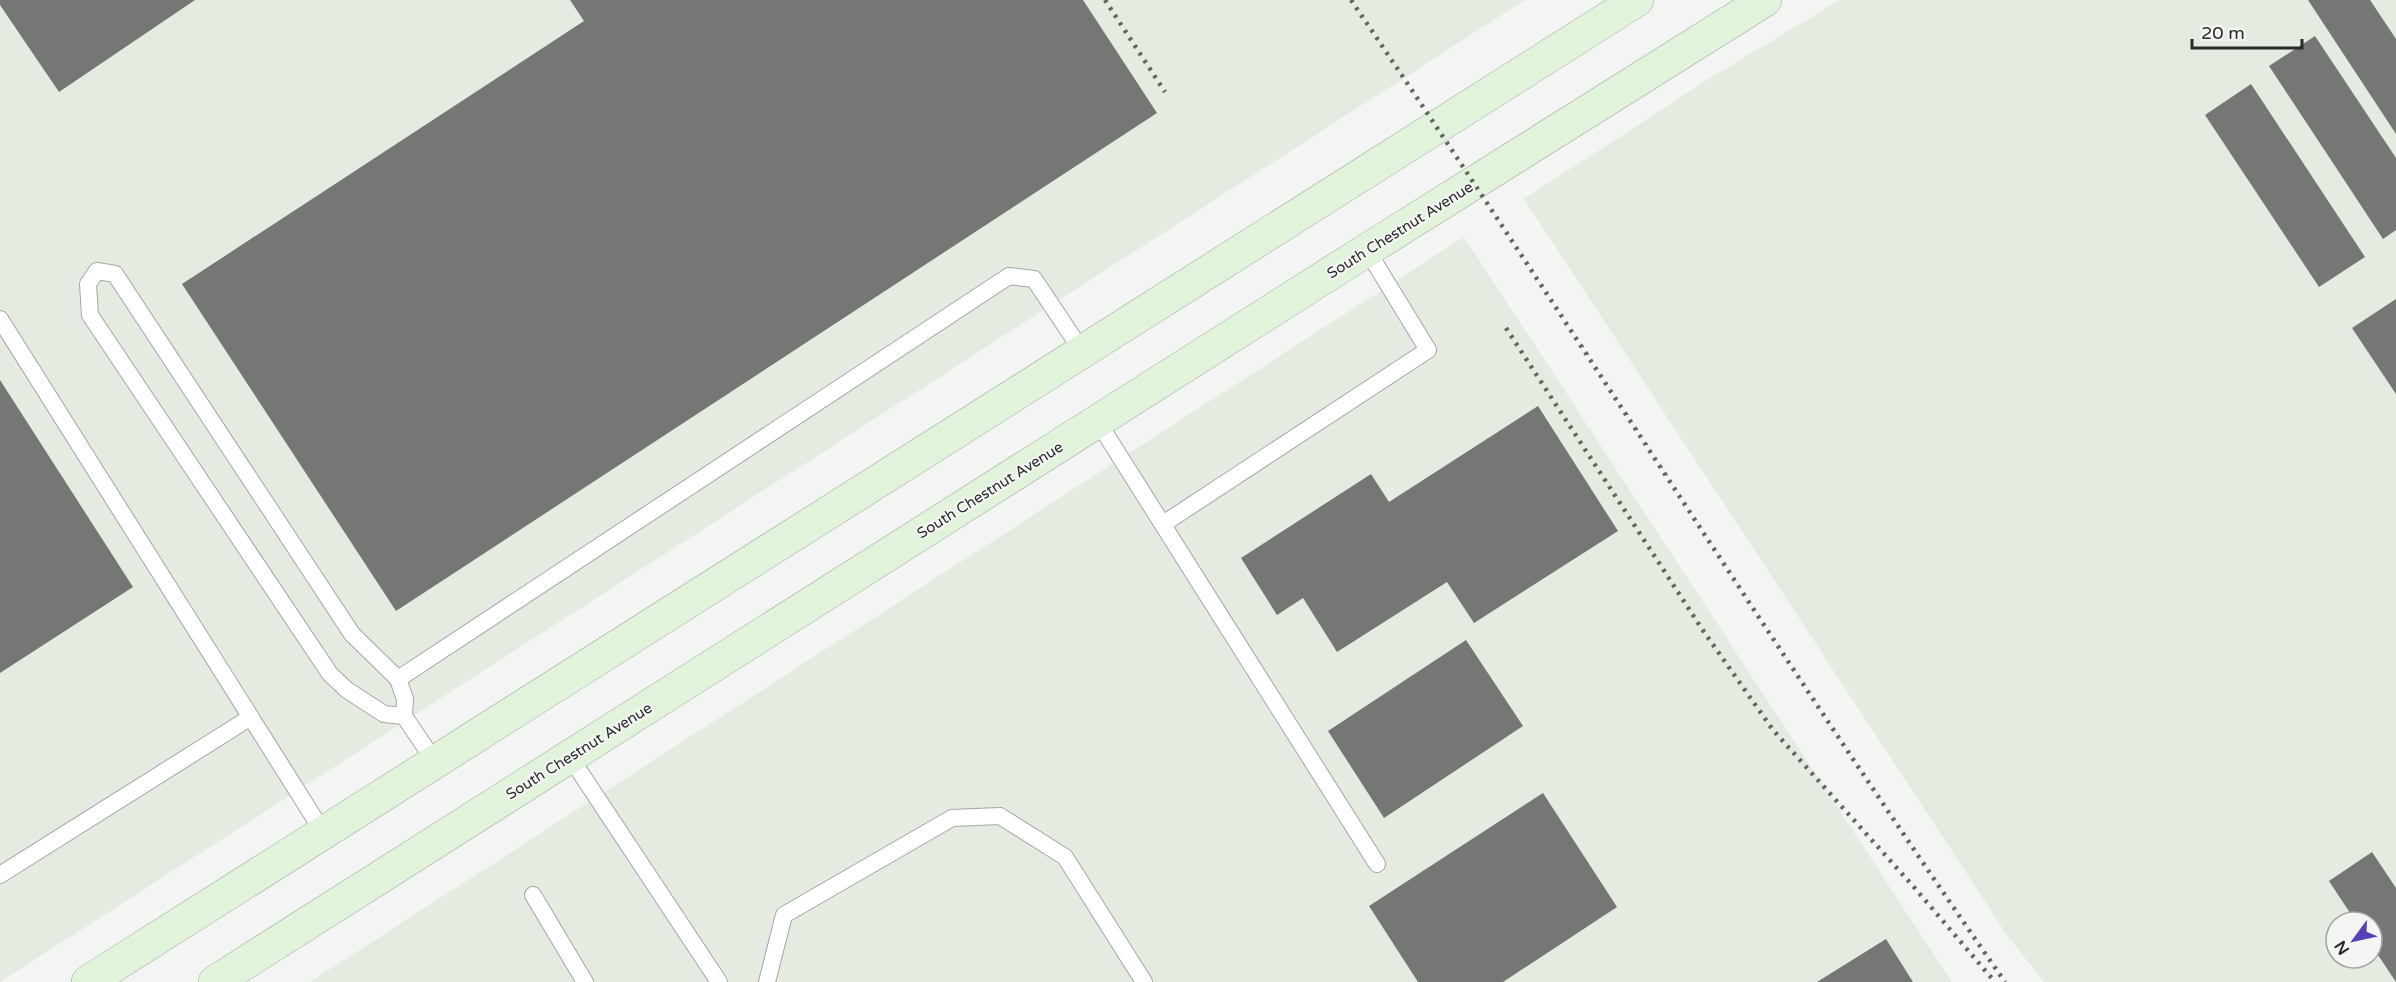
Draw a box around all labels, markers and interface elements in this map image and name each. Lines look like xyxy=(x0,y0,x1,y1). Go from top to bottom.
scale bar xyxy=(2192,12,2302,50)
text: 20 m xyxy=(2201,22,2245,44)
street label: South Chestnut Avenue xyxy=(1324,178,1476,282)
street label: South Chestnut Avenue xyxy=(914,438,1066,542)
street label: South Chestnut Avenue xyxy=(503,699,655,803)
north arrow xyxy=(2324,910,2384,970)
text: N xyxy=(2330,937,2354,958)

